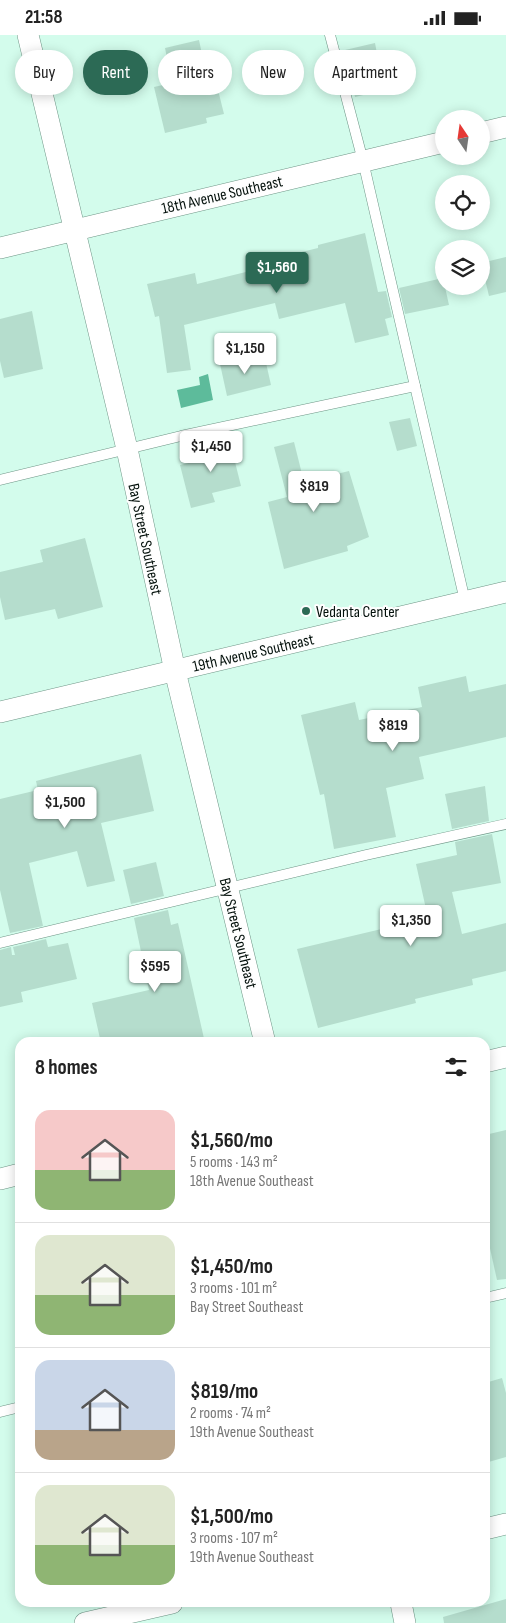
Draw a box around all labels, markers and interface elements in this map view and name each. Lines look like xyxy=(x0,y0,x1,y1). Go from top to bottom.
text: 21:58 xyxy=(25,6,62,29)
chip: Buy xyxy=(15,50,73,95)
chip: Rent xyxy=(83,50,148,95)
chip: Filters xyxy=(158,50,232,95)
chip: New xyxy=(242,50,304,95)
chip: Apartment xyxy=(314,50,416,95)
north arrow xyxy=(435,110,490,165)
map controls xyxy=(435,110,490,295)
street label: 18th Avenue Southeast xyxy=(160,172,285,219)
button: locate xyxy=(435,175,490,230)
button: layers xyxy=(435,240,490,295)
pin: $1,560 xyxy=(236,251,318,294)
text: $1,560 xyxy=(257,258,297,277)
pin: $1,150 xyxy=(204,333,286,375)
text: $1,150 xyxy=(225,339,265,358)
pin: $1,450 xyxy=(170,431,252,473)
text: $1,450 xyxy=(191,437,231,456)
pin: $819 xyxy=(284,471,344,513)
text: $819 xyxy=(299,477,329,496)
street label: Bay Street Southeast xyxy=(123,482,166,597)
place label: Vedanta Center xyxy=(316,603,400,622)
marker: Vedanta Center xyxy=(300,605,312,617)
street label: 19th Avenue Southeast xyxy=(191,630,316,677)
pin: $819 xyxy=(363,709,423,752)
text: $819 xyxy=(378,716,408,735)
pin: $1,500 xyxy=(24,787,106,829)
text: $1,500 xyxy=(45,793,85,812)
street label: Bay Street Southeast xyxy=(215,876,261,991)
pin: $1,350 xyxy=(370,905,452,947)
text: $1,350 xyxy=(391,911,431,930)
pin: $595 xyxy=(125,951,185,993)
text: $595 xyxy=(140,957,170,976)
icon: filters xyxy=(442,1053,470,1081)
text: 8 homes xyxy=(35,1055,98,1080)
text: $1,560/mo xyxy=(190,1128,273,1153)
icon: home xyxy=(75,1130,135,1190)
text: 5 rooms · 143 m² xyxy=(190,1153,278,1172)
text: 18th Avenue Southeast xyxy=(190,1172,314,1191)
text: $1,450/mo xyxy=(190,1254,273,1279)
icon: home xyxy=(75,1255,135,1315)
text: 3 rooms · 101 m² xyxy=(190,1279,277,1298)
text: Bay Street Southeast xyxy=(190,1298,303,1317)
text: $819/mo xyxy=(190,1379,258,1404)
icon: home xyxy=(75,1380,135,1440)
text: 2 rooms · 74 m² xyxy=(190,1404,271,1423)
text: 19th Avenue Southeast xyxy=(190,1423,314,1442)
text: $1,500/mo xyxy=(190,1504,273,1529)
icon: home xyxy=(75,1505,135,1565)
text: 3 rooms · 107 m² xyxy=(190,1529,278,1548)
text: 19th Avenue Southeast xyxy=(190,1548,314,1567)

